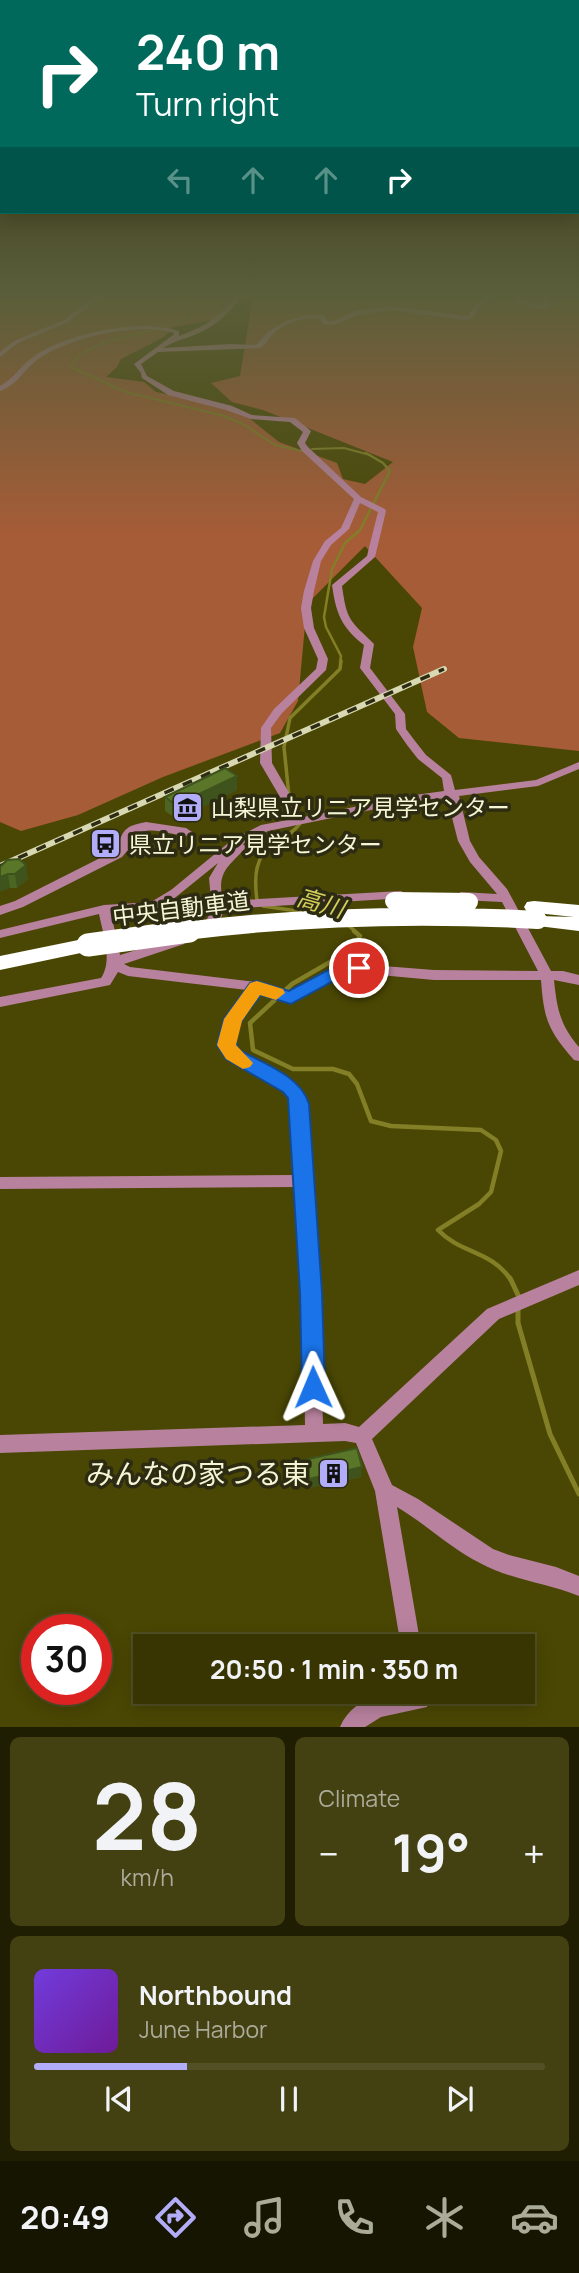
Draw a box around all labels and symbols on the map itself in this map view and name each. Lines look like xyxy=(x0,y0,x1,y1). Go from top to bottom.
museum icon: 山梨県立リニア見学センター xyxy=(171,790,205,824)
place label: 山梨県立リニア見学センター xyxy=(211,791,510,823)
bus stop icon: 県立リニア見学センター xyxy=(89,827,123,861)
place label: 県立リニア見学センター xyxy=(129,828,382,860)
water label: 高川 xyxy=(293,880,352,925)
street label: 中央自動車道 xyxy=(111,884,251,932)
pin xyxy=(329,938,389,998)
position arrow xyxy=(276,1350,350,1424)
place label: みんなの家つる東 xyxy=(86,1454,310,1492)
building icon: みんなの家つる東 xyxy=(316,1456,350,1490)
speed limit sign: 30 xyxy=(21,1614,112,1705)

